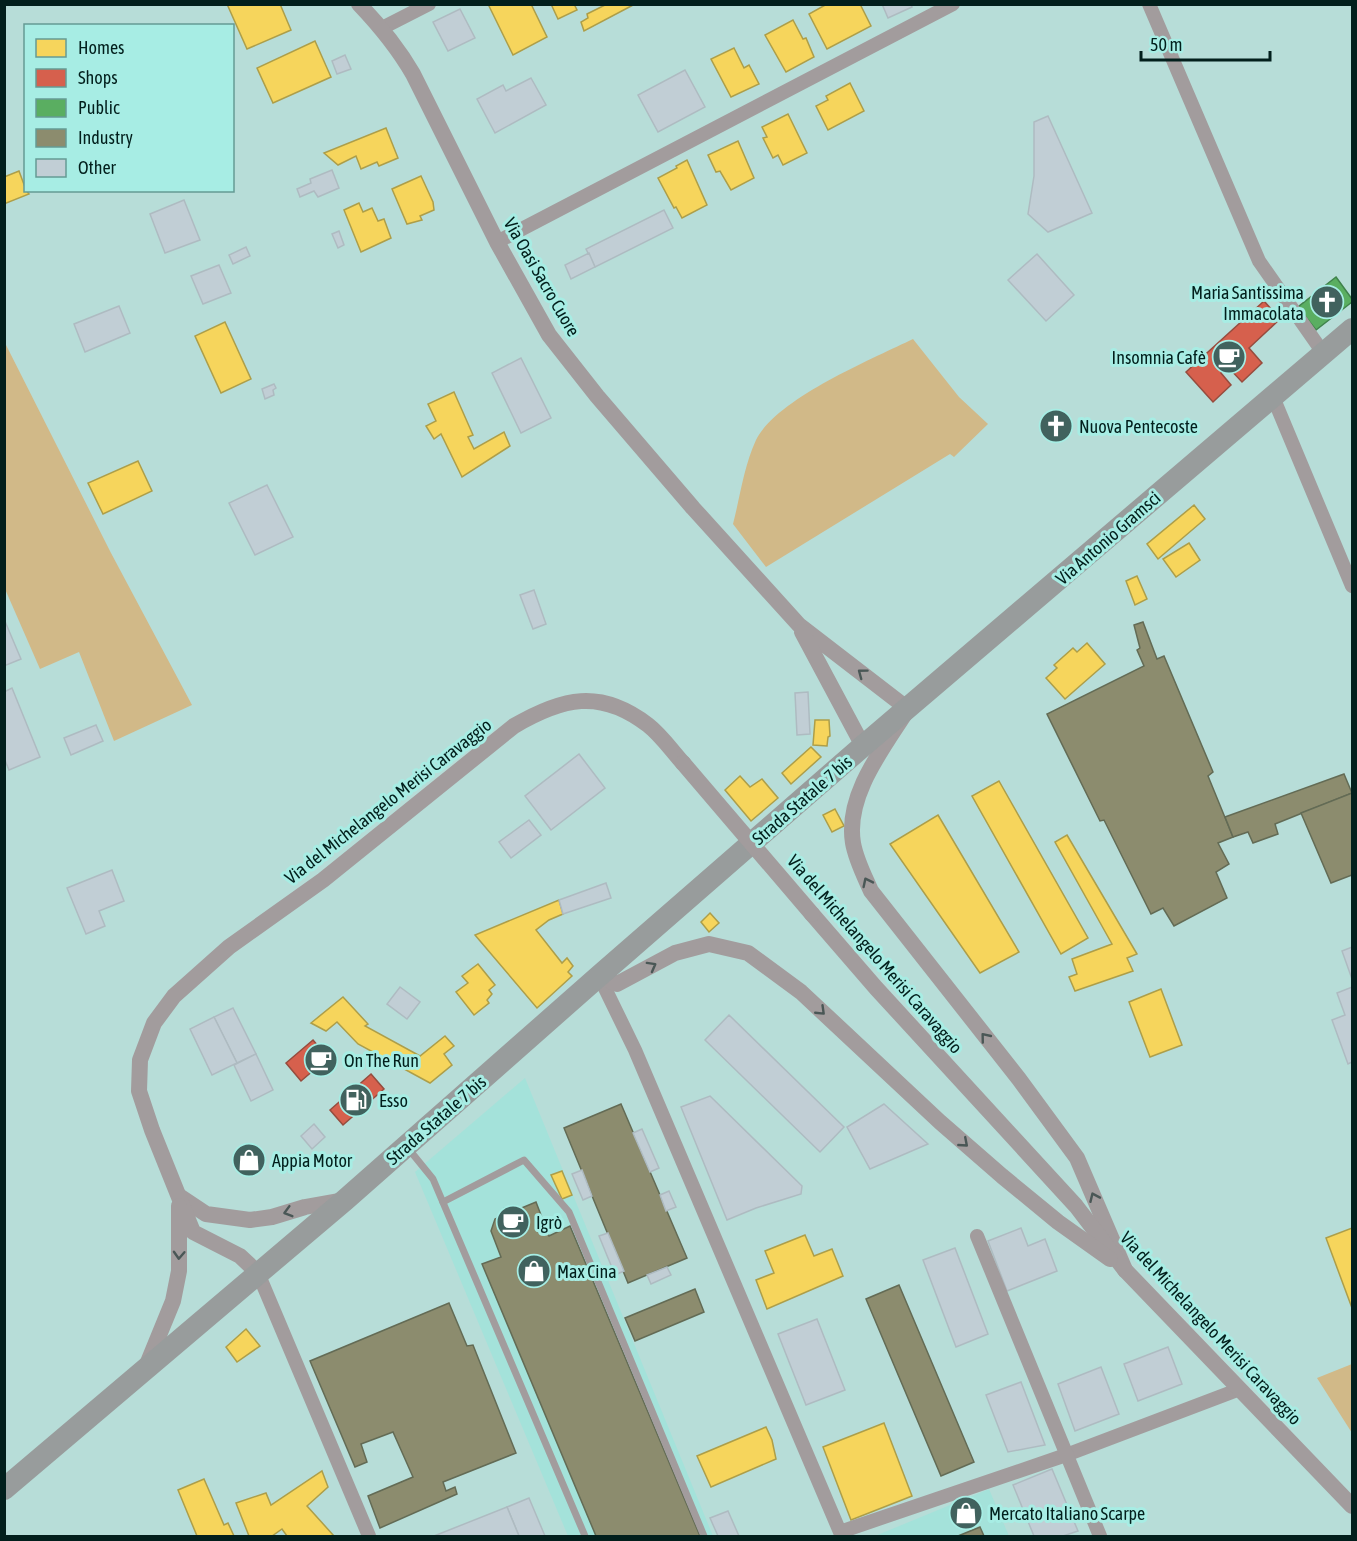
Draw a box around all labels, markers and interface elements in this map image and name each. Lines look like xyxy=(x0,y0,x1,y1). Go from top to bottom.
legend xyxy=(24,24,234,192)
scale bar xyxy=(1141,24,1270,62)
text: 50 m xyxy=(1150,34,1182,55)
text: Homes xyxy=(78,37,124,58)
text: Shops xyxy=(78,67,118,88)
text: Public xyxy=(78,97,120,118)
text: Industry xyxy=(78,127,133,148)
text: Other xyxy=(78,157,117,178)
street label: Via Oasi Sacro Cuore xyxy=(500,214,584,340)
place label: Maria Santissima Immacolata xyxy=(1191,282,1304,324)
church icon: Maria Santissima Immacolata xyxy=(1309,284,1345,320)
cafe icon: Insomnia Cafè xyxy=(1211,339,1247,375)
place label: Insomnia Cafè xyxy=(1112,347,1206,368)
church icon: Nuova Pentecoste xyxy=(1038,408,1074,444)
place label: Nuova Pentecoste xyxy=(1079,416,1198,437)
street label: Via Antonio Gramsci xyxy=(1051,487,1165,589)
one-way arrow xyxy=(857,670,868,681)
street label: Via del Michelangelo Merisi Caravaggio xyxy=(281,714,495,888)
street label: Strada Statale 7 bis xyxy=(748,751,856,849)
street label: Via del Michelangelo Merisi Caravaggio xyxy=(783,850,967,1058)
one-way arrow xyxy=(862,877,874,888)
one-way arrow xyxy=(645,962,656,974)
one-way arrow xyxy=(814,1004,824,1015)
one-way arrow xyxy=(981,1033,992,1044)
cafe icon: On The Run xyxy=(303,1042,339,1078)
place label: On The Run xyxy=(344,1050,419,1071)
street label: Strada Statale 7 bis xyxy=(382,1071,490,1169)
fuel station icon: Esso xyxy=(338,1082,374,1118)
place label: Esso xyxy=(379,1090,408,1111)
one-way arrow xyxy=(957,1136,968,1147)
shop icon: Appia Motor xyxy=(231,1142,267,1178)
place label: Appia Motor xyxy=(272,1150,353,1171)
one-way arrow xyxy=(1089,1193,1101,1204)
cafe icon: Igrò xyxy=(495,1204,531,1240)
one-way arrow xyxy=(283,1205,294,1217)
place label: Igrò xyxy=(536,1212,562,1233)
street label: Via del Michelangelo Merisi Caravaggio xyxy=(1116,1227,1306,1429)
one-way arrow xyxy=(173,1250,186,1259)
shop icon: Max Cina xyxy=(516,1253,552,1289)
place label: Max Cina xyxy=(557,1261,617,1282)
shop icon: Mercato Italiano Scarpe xyxy=(948,1495,984,1531)
place label: Mercato Italiano Scarpe xyxy=(989,1503,1145,1524)

